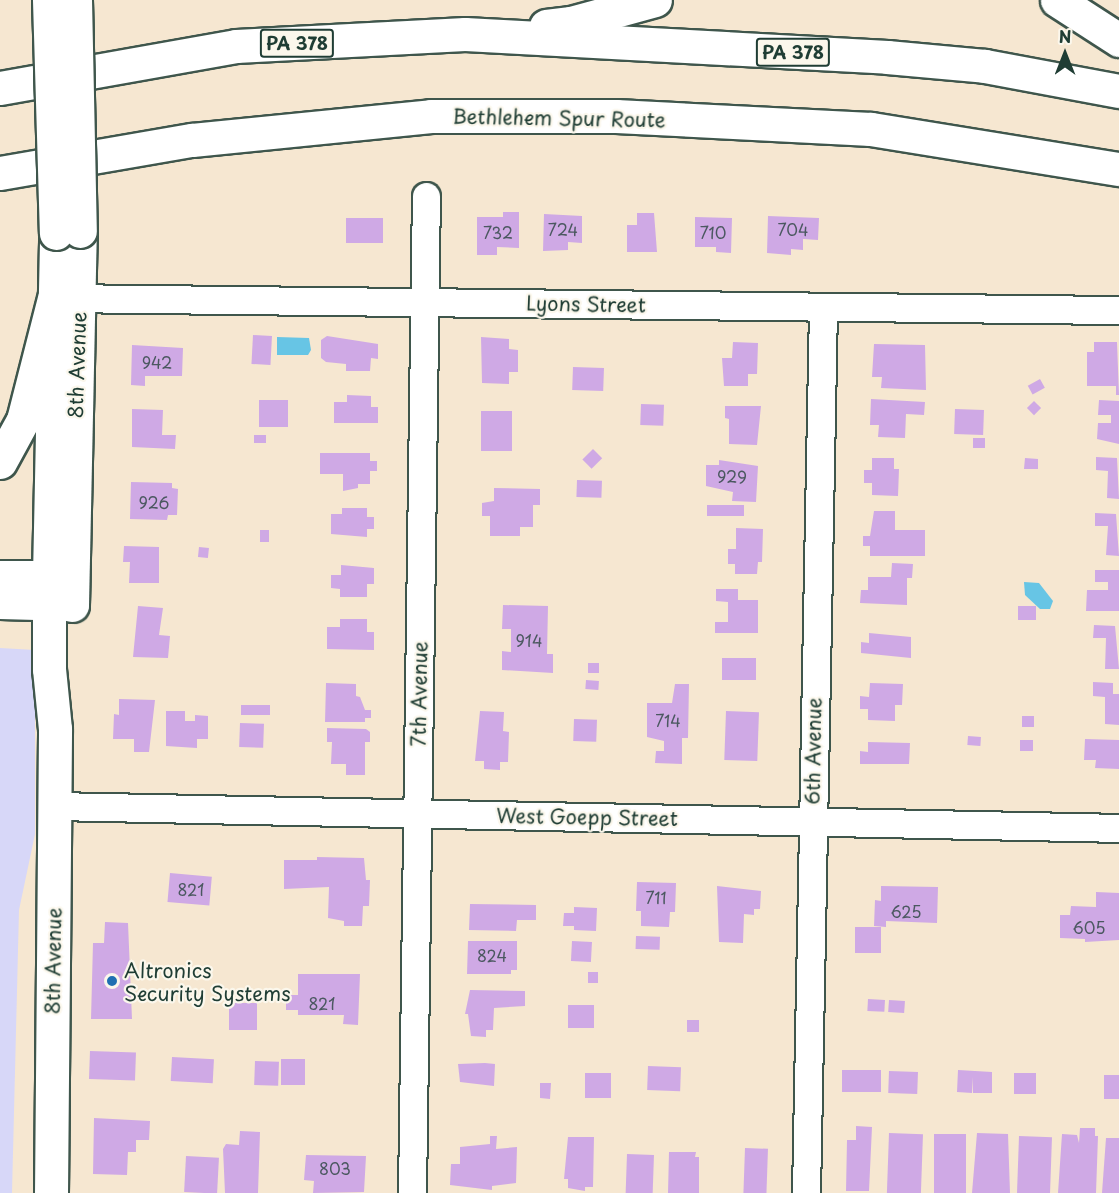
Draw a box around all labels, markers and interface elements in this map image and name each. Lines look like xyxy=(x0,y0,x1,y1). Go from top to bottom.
north arrow xyxy=(1035,24,1095,84)
text: N xyxy=(1059,24,1071,48)
road number: PA 378 xyxy=(260,28,334,58)
road number: PA 378 xyxy=(756,37,830,67)
street label: Bethlehem Spur Route xyxy=(452,104,666,132)
house number: 724 xyxy=(548,219,578,239)
house number: 704 xyxy=(778,219,808,239)
house number: 732 xyxy=(483,222,513,242)
house number: 710 xyxy=(700,222,726,242)
street label: Lyons Street xyxy=(526,291,646,317)
street label: 8th Avenue xyxy=(63,311,91,419)
house number: 942 xyxy=(142,352,172,372)
house number: 929 xyxy=(717,466,747,486)
house number: 926 xyxy=(139,492,169,512)
house number: 914 xyxy=(515,630,543,650)
street label: 7th Avenue xyxy=(406,641,432,747)
street label: 6th Avenue xyxy=(800,696,826,806)
house number: 714 xyxy=(655,710,681,730)
street label: West Goepp Street xyxy=(496,803,678,831)
house number: 821 xyxy=(177,879,205,899)
house number: 711 xyxy=(645,887,667,907)
house number: 625 xyxy=(891,901,921,921)
street label: 8th Avenue xyxy=(40,907,66,1015)
house number: 605 xyxy=(1072,917,1106,937)
house number: 824 xyxy=(477,945,507,965)
place label: Altronics Security Systems xyxy=(124,958,290,1005)
marker: Altronics Security Systems xyxy=(105,974,119,988)
house number: 821 xyxy=(308,993,336,1013)
house number: 803 xyxy=(319,1158,351,1178)

